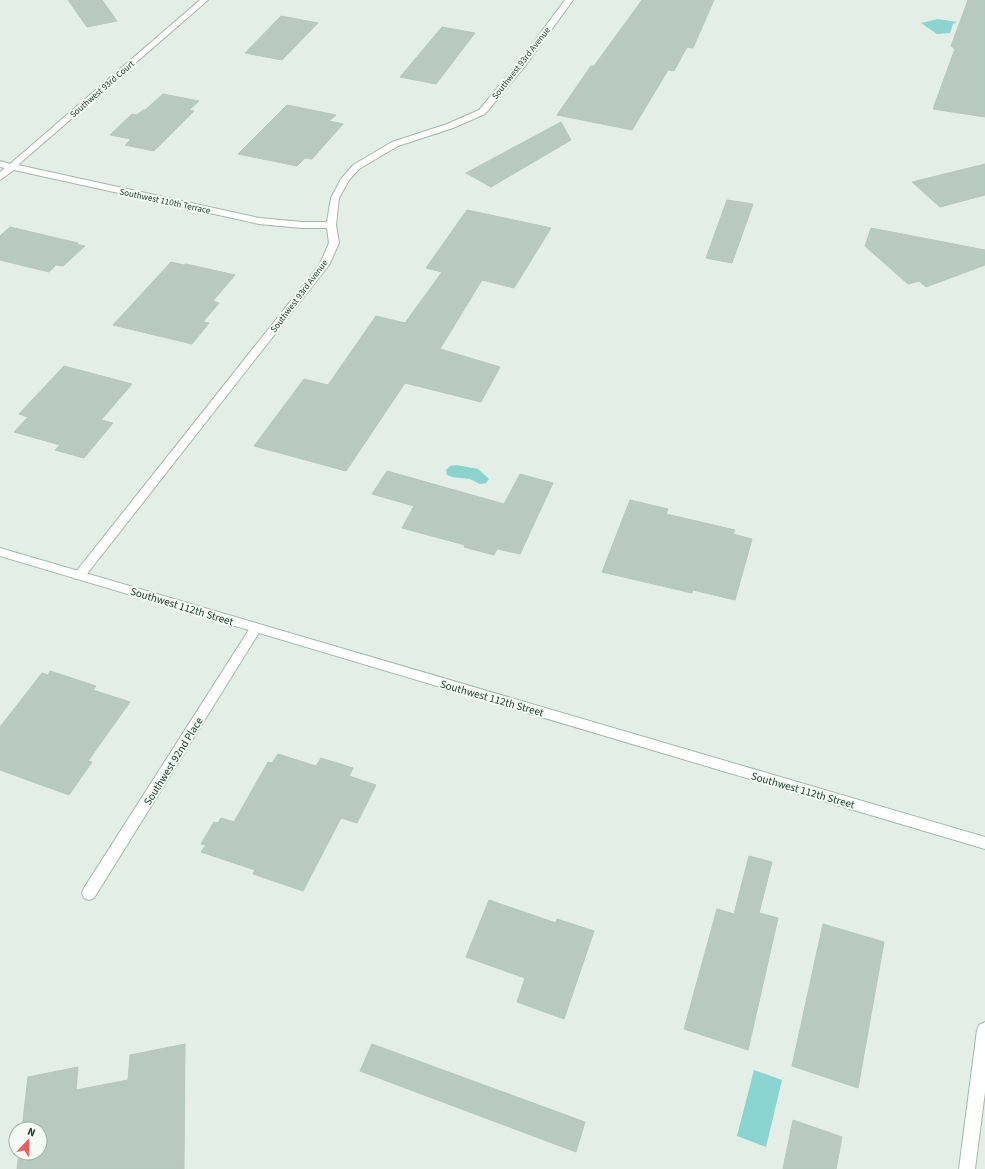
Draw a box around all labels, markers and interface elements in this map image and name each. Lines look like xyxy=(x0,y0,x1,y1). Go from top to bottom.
street label: Southwest 93rd Avenue xyxy=(489,24,554,102)
street label: Southwest 93rd Court xyxy=(67,58,137,121)
street label: Southwest 110th Terrace xyxy=(118,185,212,218)
street label: Southwest 93rd Avenue xyxy=(268,257,331,336)
street label: Southwest 112th Street xyxy=(128,584,235,629)
street label: Southwest 112th Street xyxy=(438,677,546,721)
street label: Southwest 92nd Place xyxy=(140,714,207,808)
street label: Southwest 112th Street xyxy=(749,769,857,813)
north arrow xyxy=(8,1121,48,1161)
text: N xyxy=(25,1124,38,1141)

